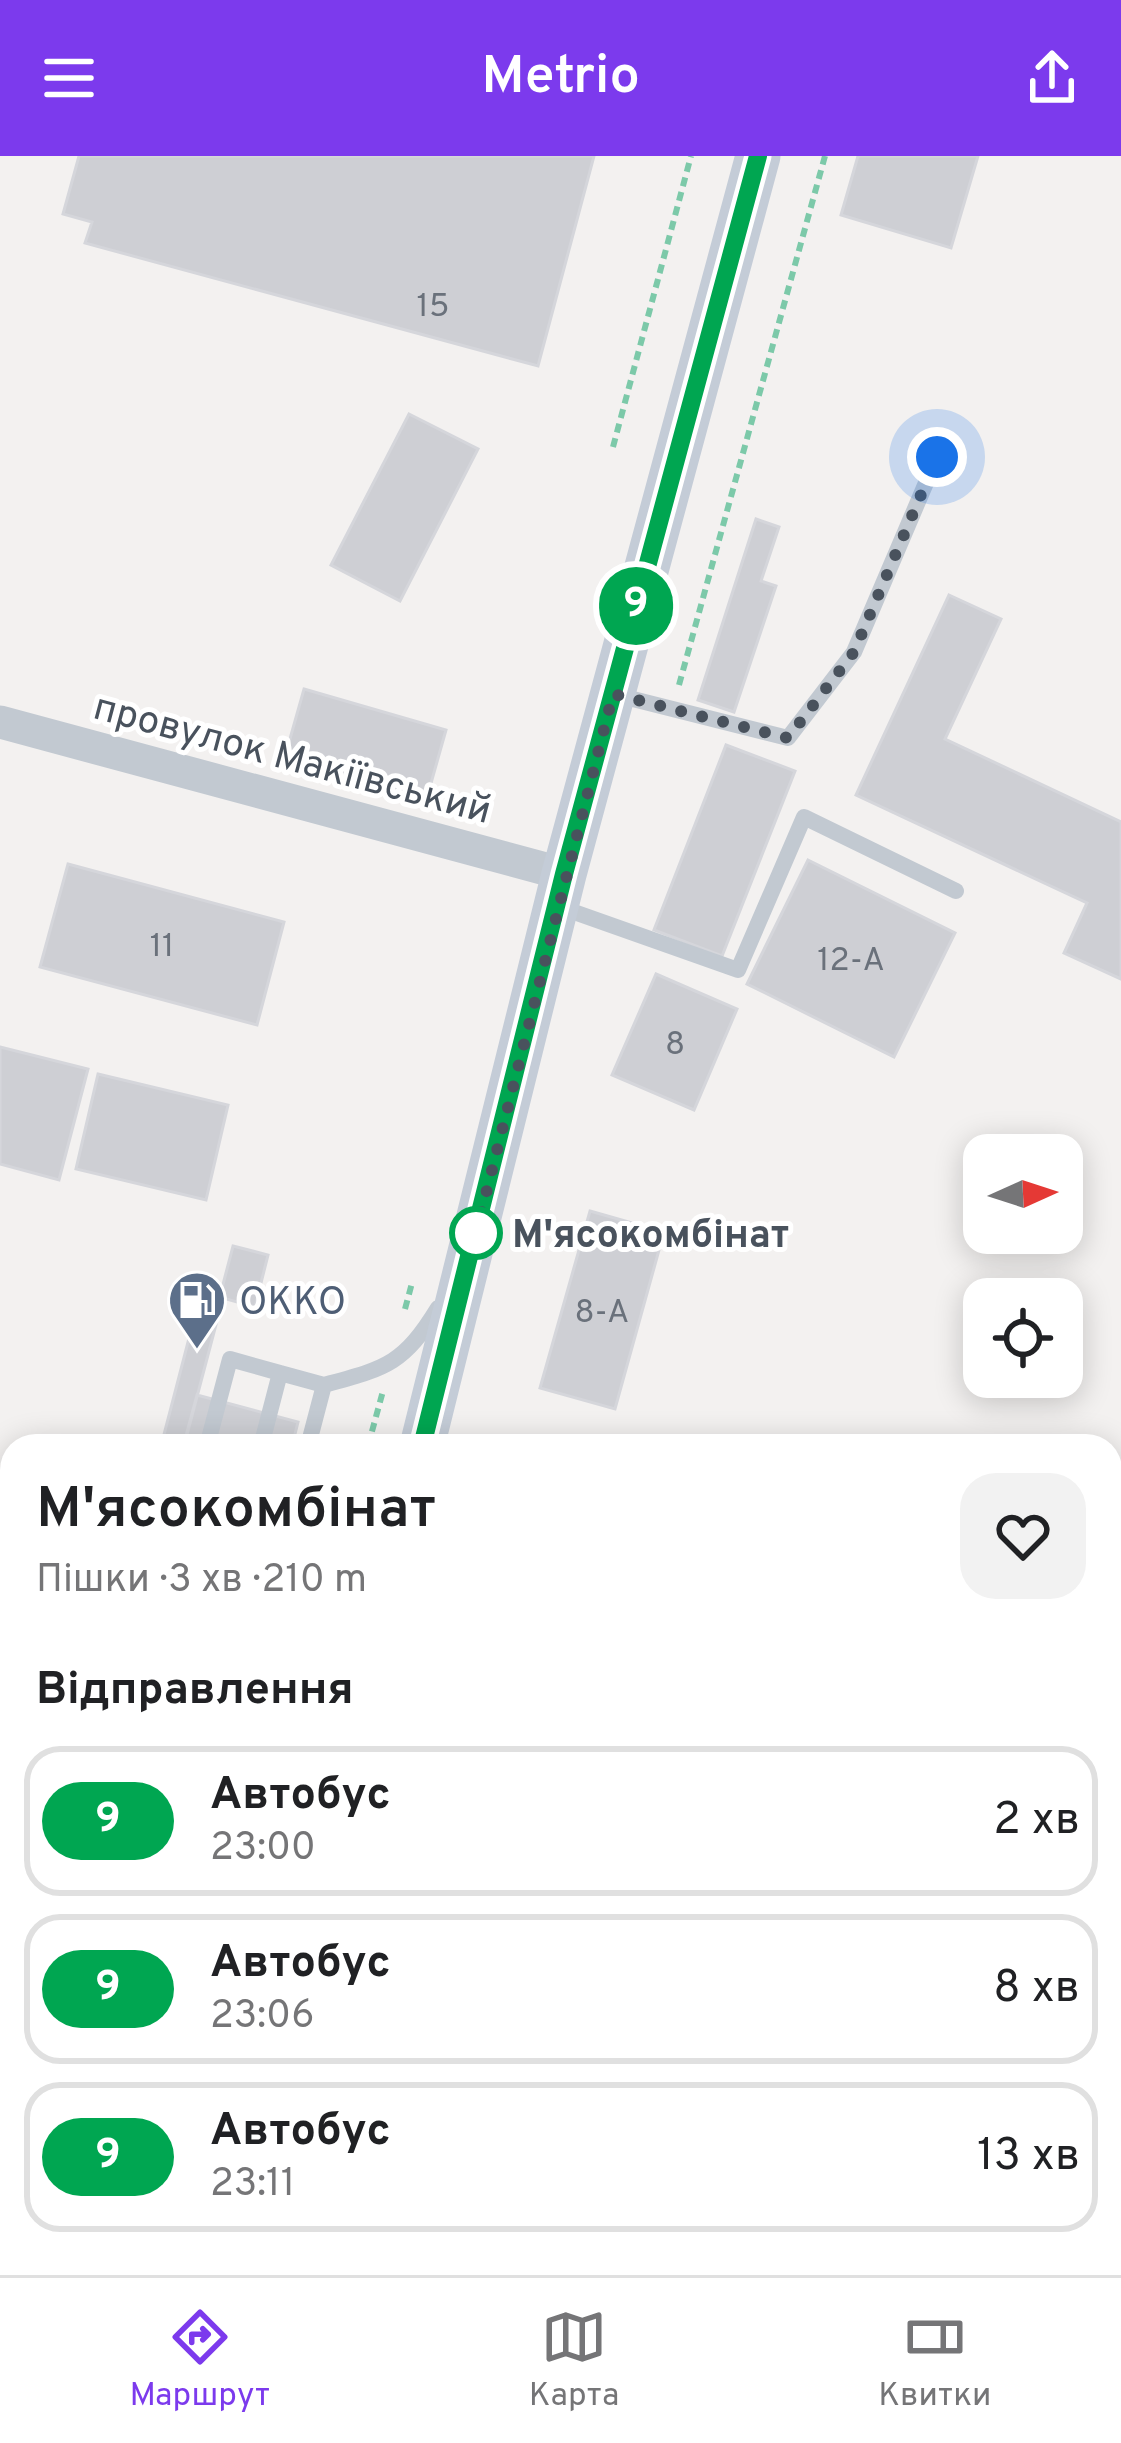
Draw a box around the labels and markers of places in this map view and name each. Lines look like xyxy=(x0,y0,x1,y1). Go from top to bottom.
marker: М'ясокомбінат xyxy=(451,1208,501,1258)
place label: М'ясокомбінат xyxy=(512,1213,789,1262)
fuel station icon: ОККО xyxy=(166,1269,228,1351)
place label: ОККО xyxy=(239,1280,346,1329)

